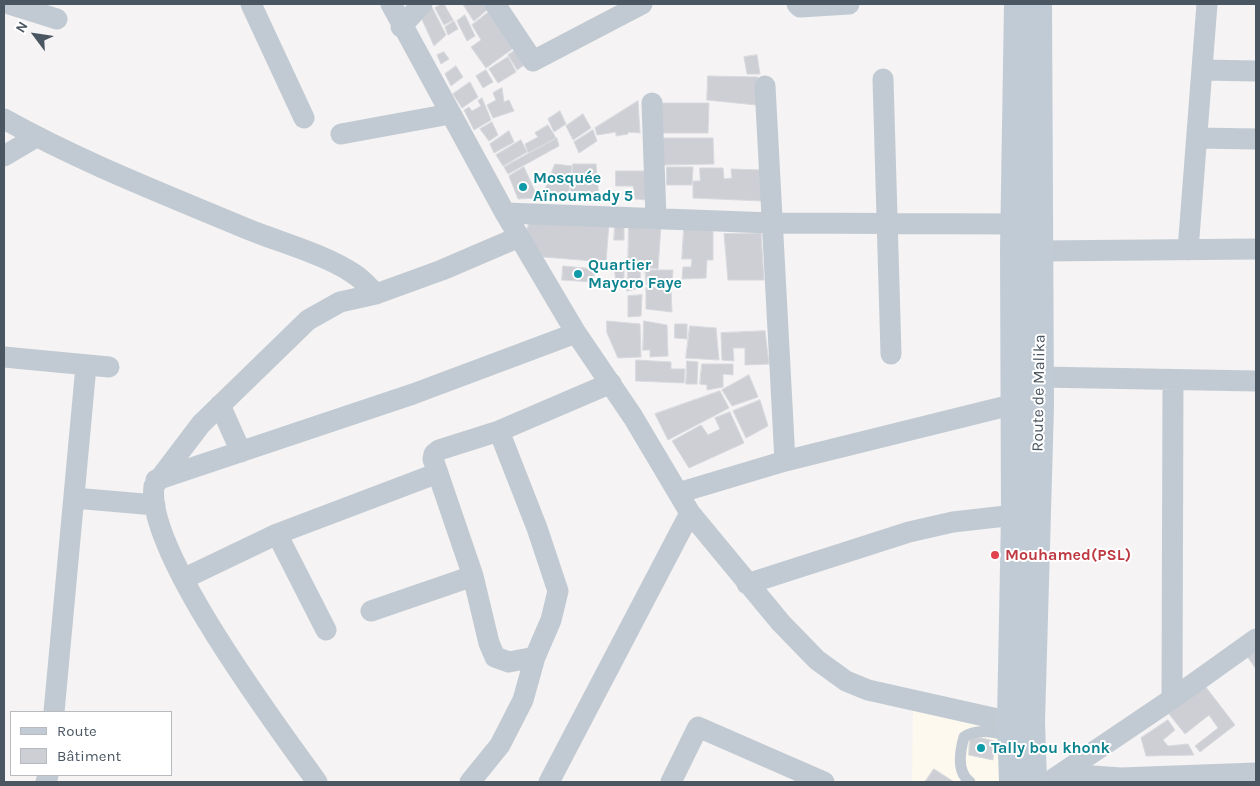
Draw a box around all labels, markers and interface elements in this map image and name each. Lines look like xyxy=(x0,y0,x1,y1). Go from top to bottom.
north arrow xyxy=(10,10,60,60)
text: N xyxy=(12,18,32,36)
place label: Mosquée Aïnoumady 5 xyxy=(533,168,633,206)
marker: Mosquée Aïnoumady 5 xyxy=(517,181,529,193)
place label: Quartier Mayoro Faye xyxy=(588,255,682,293)
marker: Quartier Mayoro Faye xyxy=(572,268,584,280)
street label: Route de Malika xyxy=(1028,334,1050,452)
place label: Mouhamed(PSL) xyxy=(1005,545,1131,565)
marker: Mouhamed(PSL) xyxy=(989,549,1001,561)
legend xyxy=(10,711,172,776)
text: Route xyxy=(57,722,97,740)
place label: Tally bou khonk xyxy=(991,738,1110,758)
marker: Tally bou khonk xyxy=(975,742,987,754)
text: Bâtiment xyxy=(57,747,121,765)

